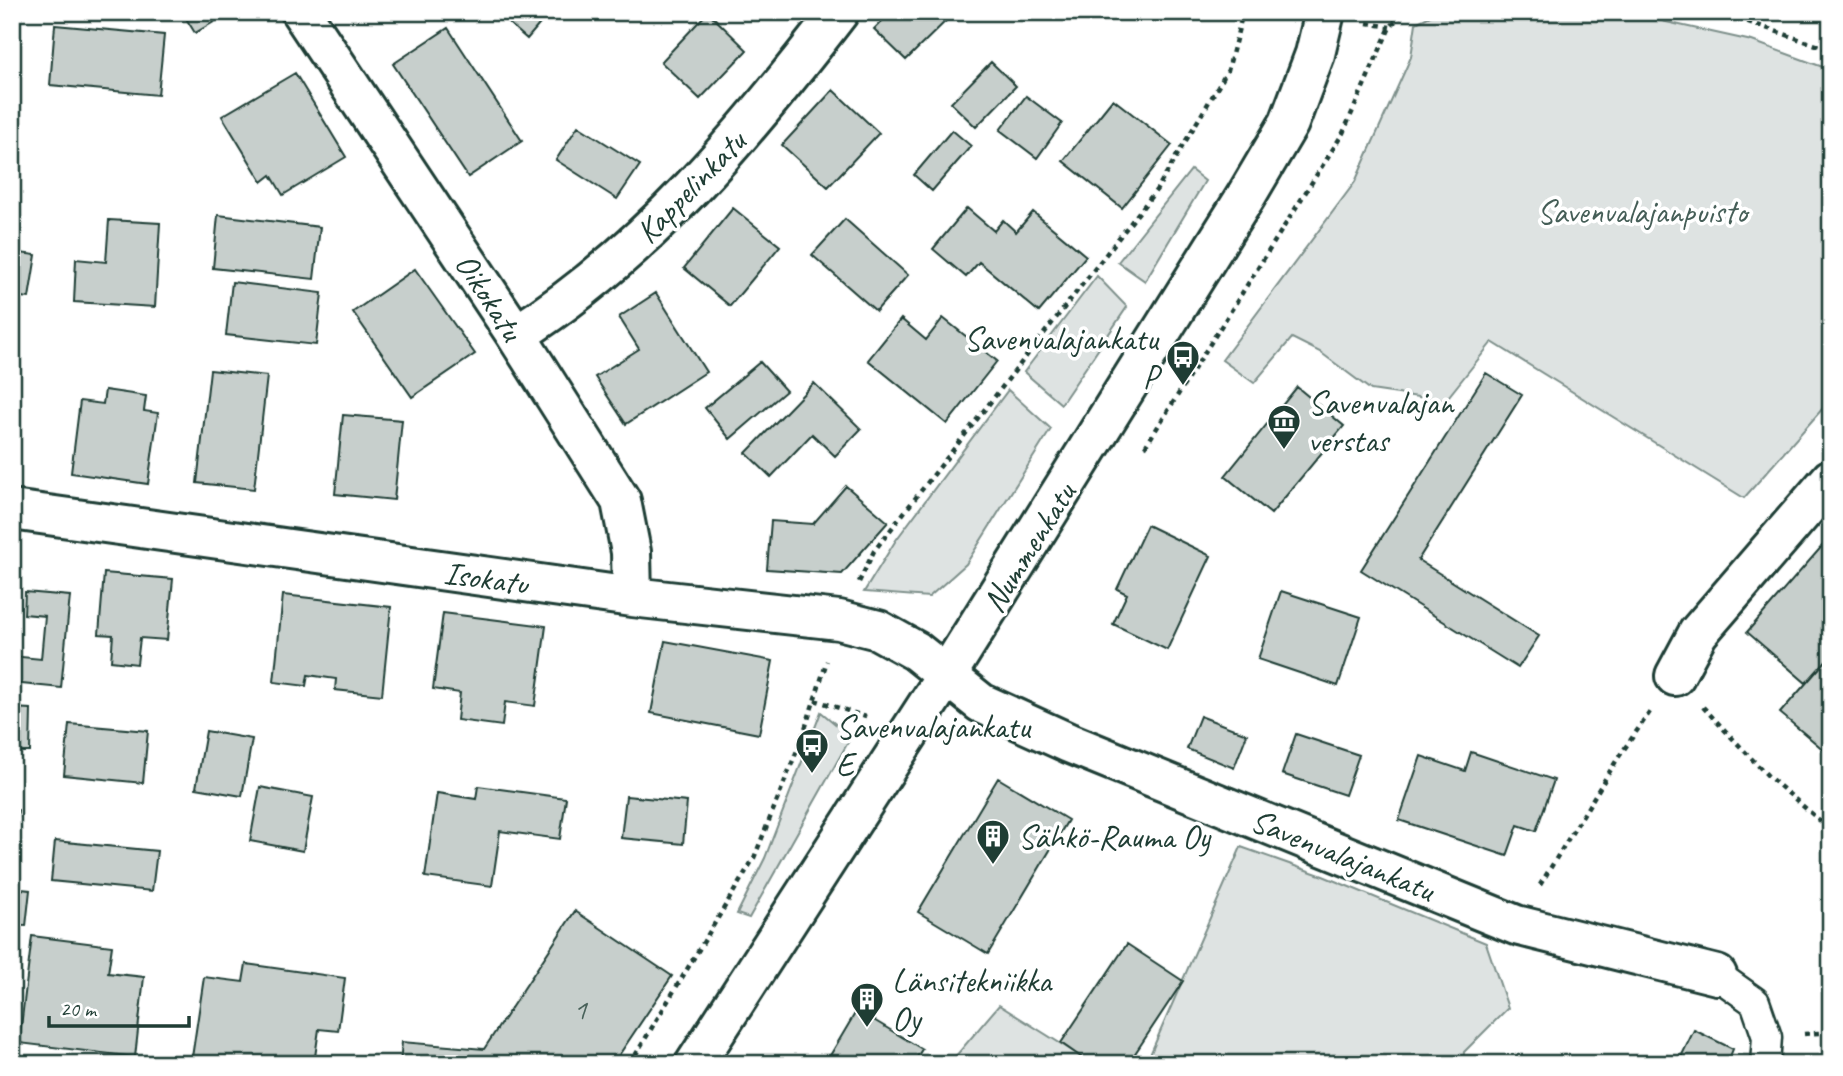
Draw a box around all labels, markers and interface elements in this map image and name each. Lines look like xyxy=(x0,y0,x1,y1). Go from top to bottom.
street label: Kappelinkatu xyxy=(626,120,756,252)
park label: Savenvalajanpuisto xyxy=(1537,191,1750,233)
street label: Oikokatu xyxy=(446,245,534,350)
place label: Savenvalajankatu P xyxy=(964,318,1163,398)
bus stop icon: Savenvalajankatu P xyxy=(1164,338,1202,387)
place label: Savenvalajan verstas xyxy=(1308,382,1455,462)
museum icon: Savenvalajan verstas xyxy=(1265,402,1303,451)
street label: Nummenkatu xyxy=(973,473,1086,620)
street label: Isokatu xyxy=(441,551,532,605)
place label: Savenvalajankatu E xyxy=(836,706,1032,786)
bus stop icon: Savenvalajankatu E xyxy=(793,726,831,775)
street label: Savenvalajankatu xyxy=(1245,799,1442,911)
place label: Sähkö-Rauma Oy xyxy=(1018,816,1213,858)
building icon: Sähkö-Rauma Oy xyxy=(974,817,1012,866)
place label: Länsitekniikka Oy xyxy=(892,960,1053,1040)
building icon: Länsitekniikka Oy xyxy=(848,980,886,1029)
scale bar xyxy=(49,985,189,1029)
house number: 1 xyxy=(573,990,588,1028)
text: 20 m xyxy=(60,996,98,1022)

